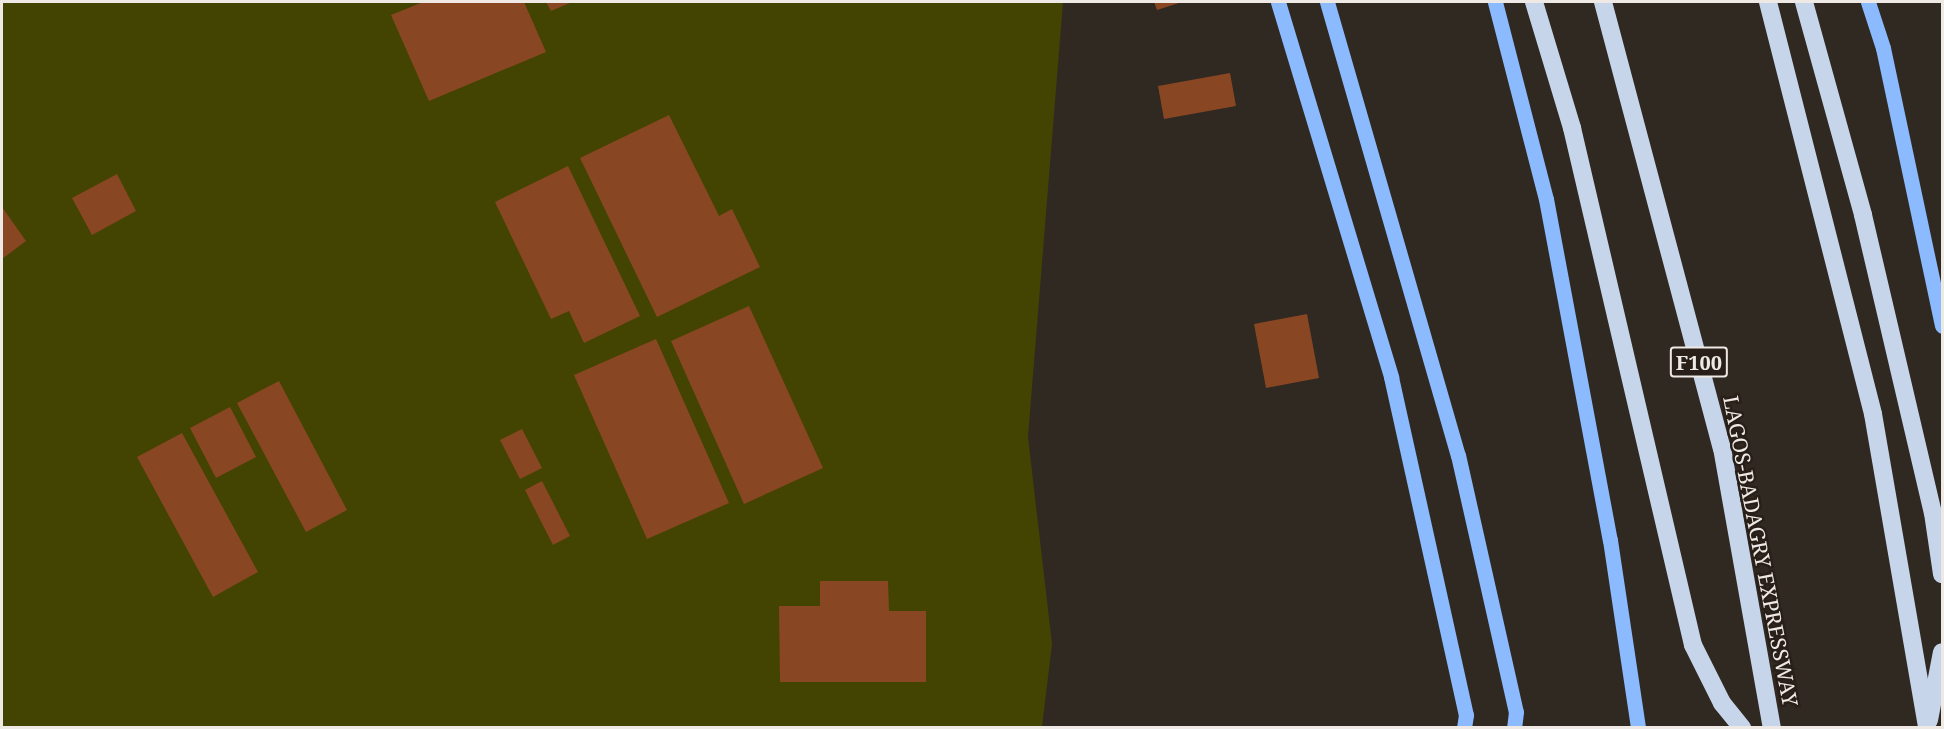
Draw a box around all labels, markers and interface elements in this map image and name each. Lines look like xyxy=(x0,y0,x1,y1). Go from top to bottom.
road number: F100 xyxy=(1669,345,1729,379)
street label: LAGOS-BADAGRY EXPRESSWAY xyxy=(1718,394,1804,708)

